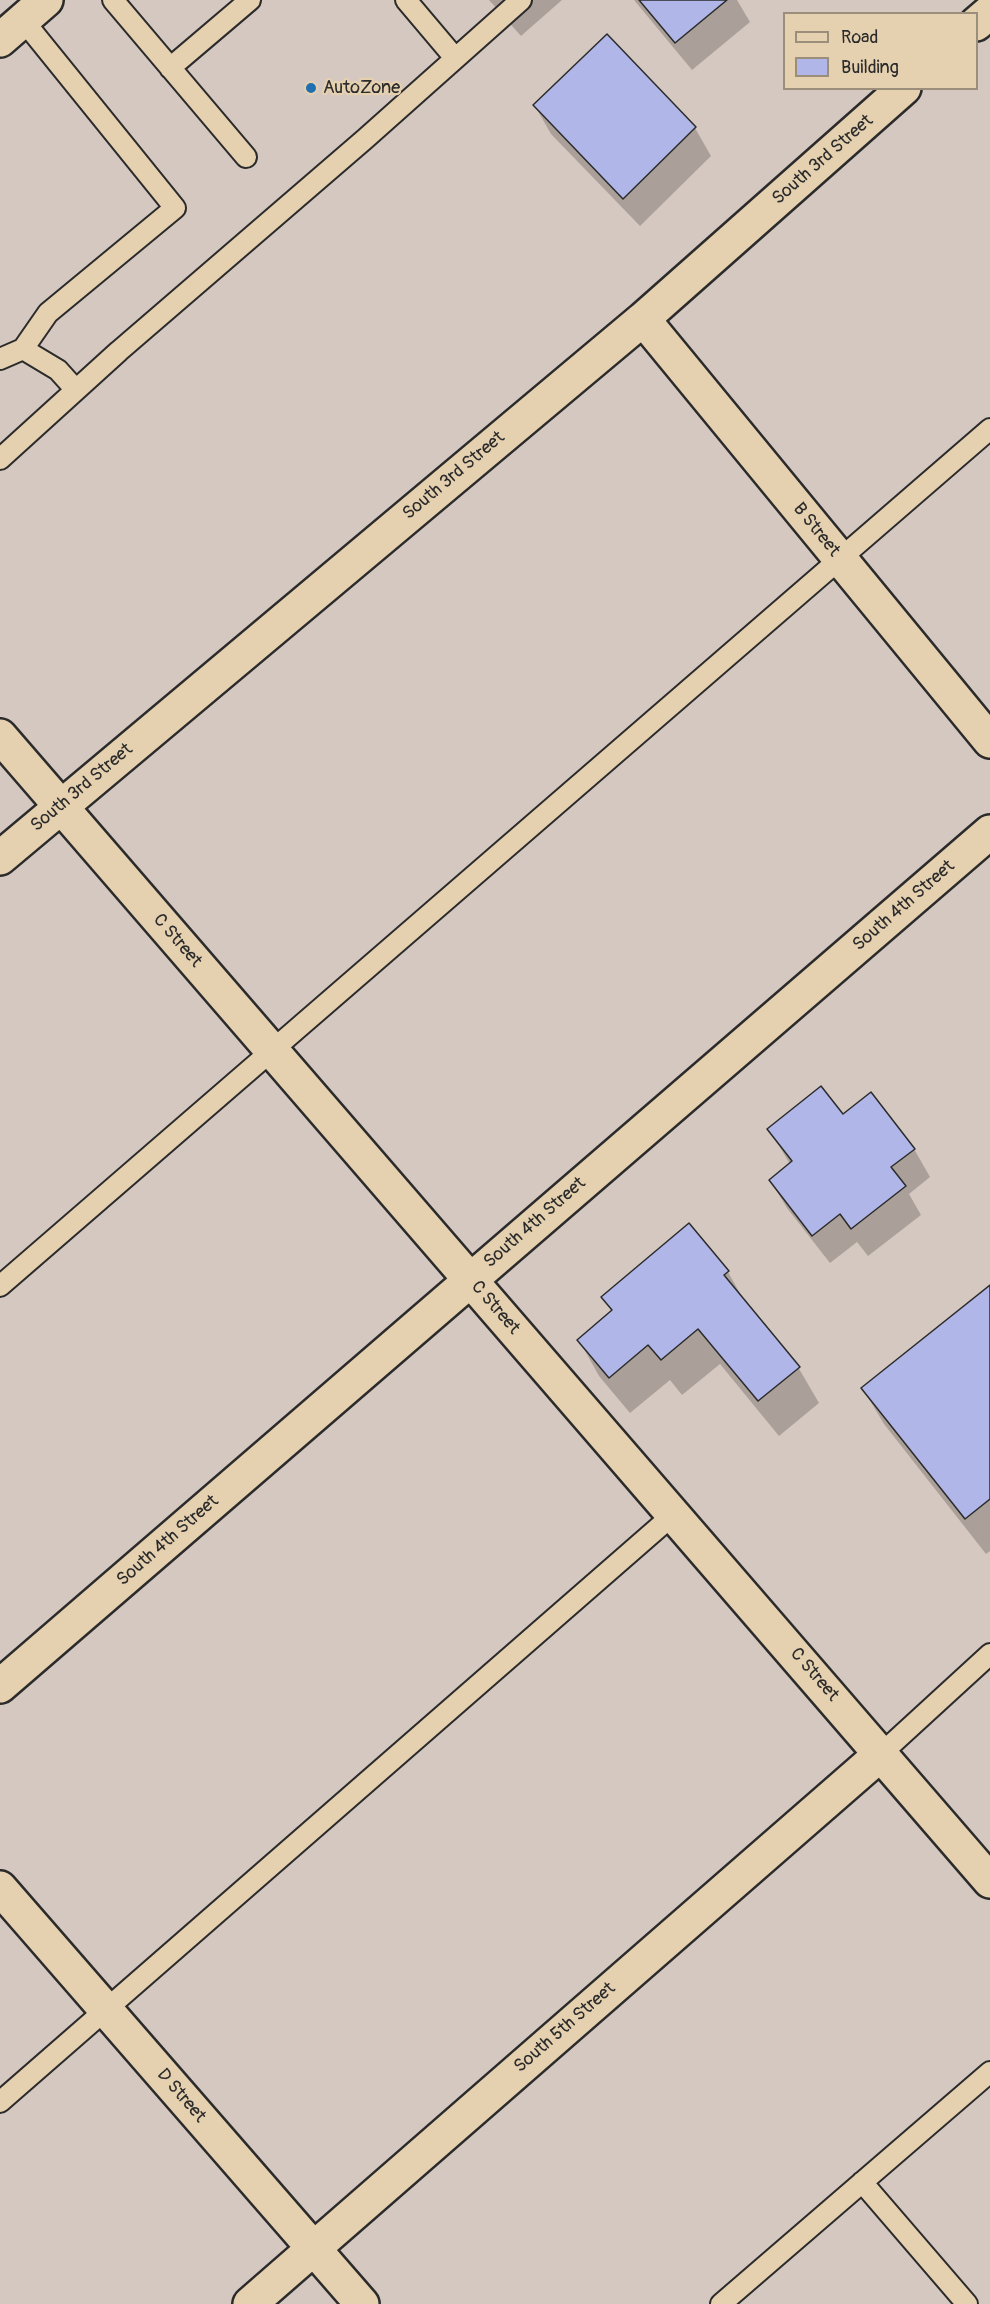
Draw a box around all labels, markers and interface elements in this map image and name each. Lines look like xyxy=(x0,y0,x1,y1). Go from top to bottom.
legend xyxy=(783,12,978,90)
text: Road xyxy=(841,26,878,49)
text: Building xyxy=(841,56,899,79)
place label: AutoZone xyxy=(323,77,400,99)
marker: AutoZone xyxy=(304,81,318,95)
street label: South 3rd Street xyxy=(768,110,878,210)
street label: South 3rd Street xyxy=(399,427,509,525)
street label: B Street xyxy=(788,499,844,561)
street label: South 3rd Street xyxy=(27,739,137,837)
street label: South 4th Street xyxy=(849,856,959,956)
street label: C Street xyxy=(148,910,206,972)
street label: South 4th Street xyxy=(480,1173,590,1273)
street label: C Street xyxy=(466,1277,524,1339)
street label: South 4th Street xyxy=(113,1491,223,1591)
street label: C Street xyxy=(785,1644,843,1706)
street label: South 5th Street xyxy=(510,1978,620,2078)
street label: D Street xyxy=(152,2065,210,2127)

